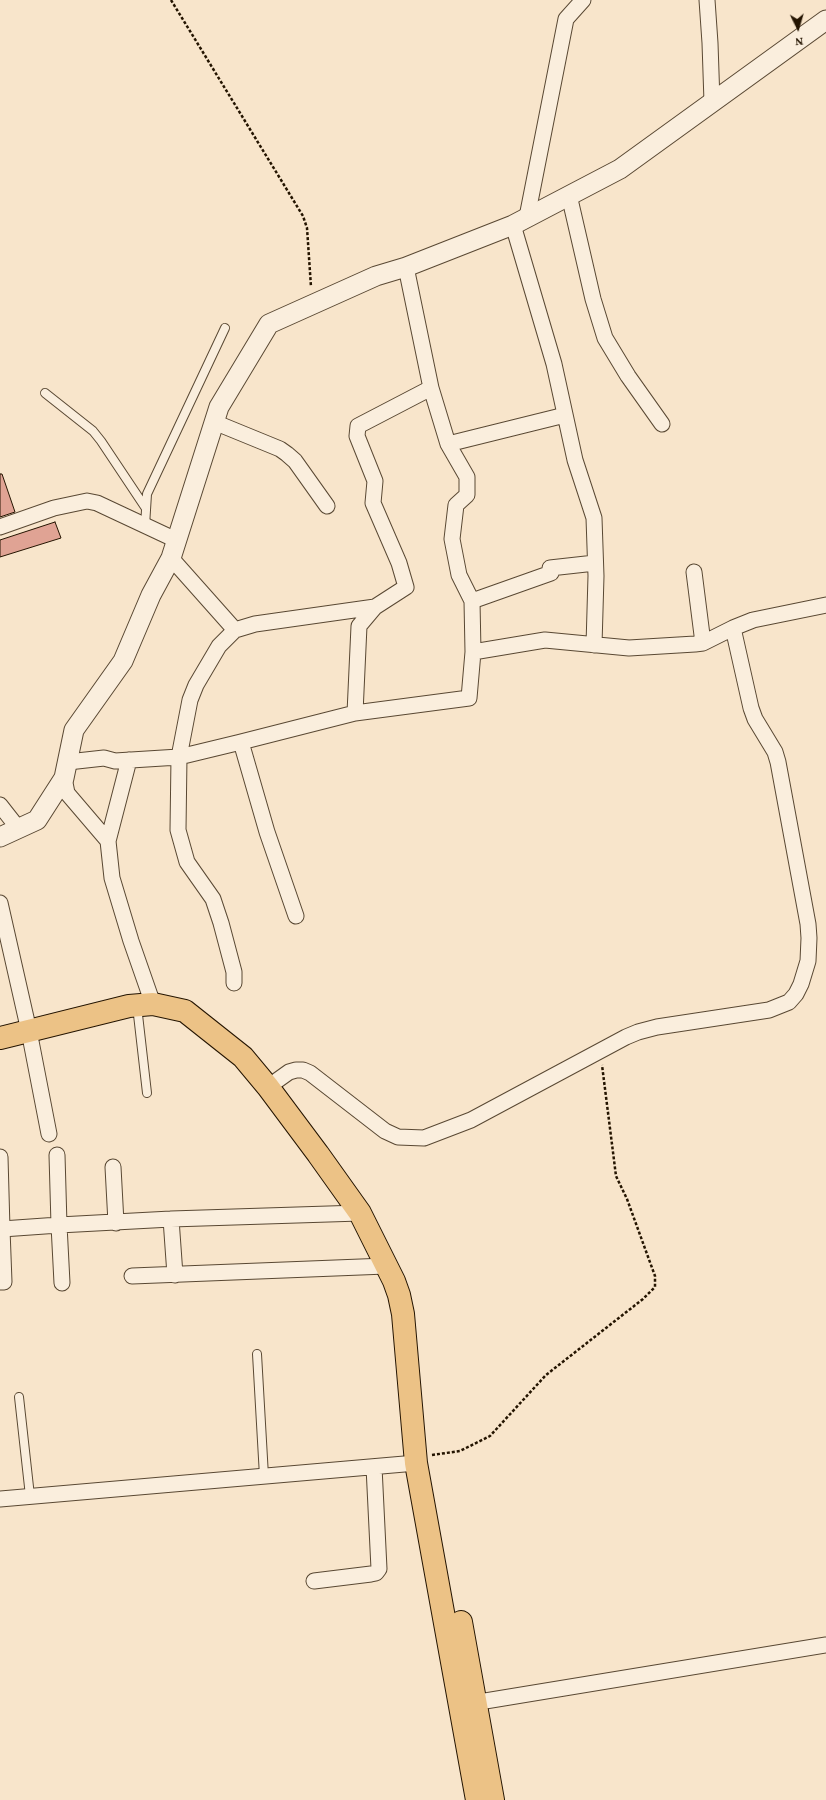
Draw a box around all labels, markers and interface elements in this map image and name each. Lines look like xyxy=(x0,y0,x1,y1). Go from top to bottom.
north arrow xyxy=(778,8,818,48)
text: N xyxy=(794,33,804,48)

